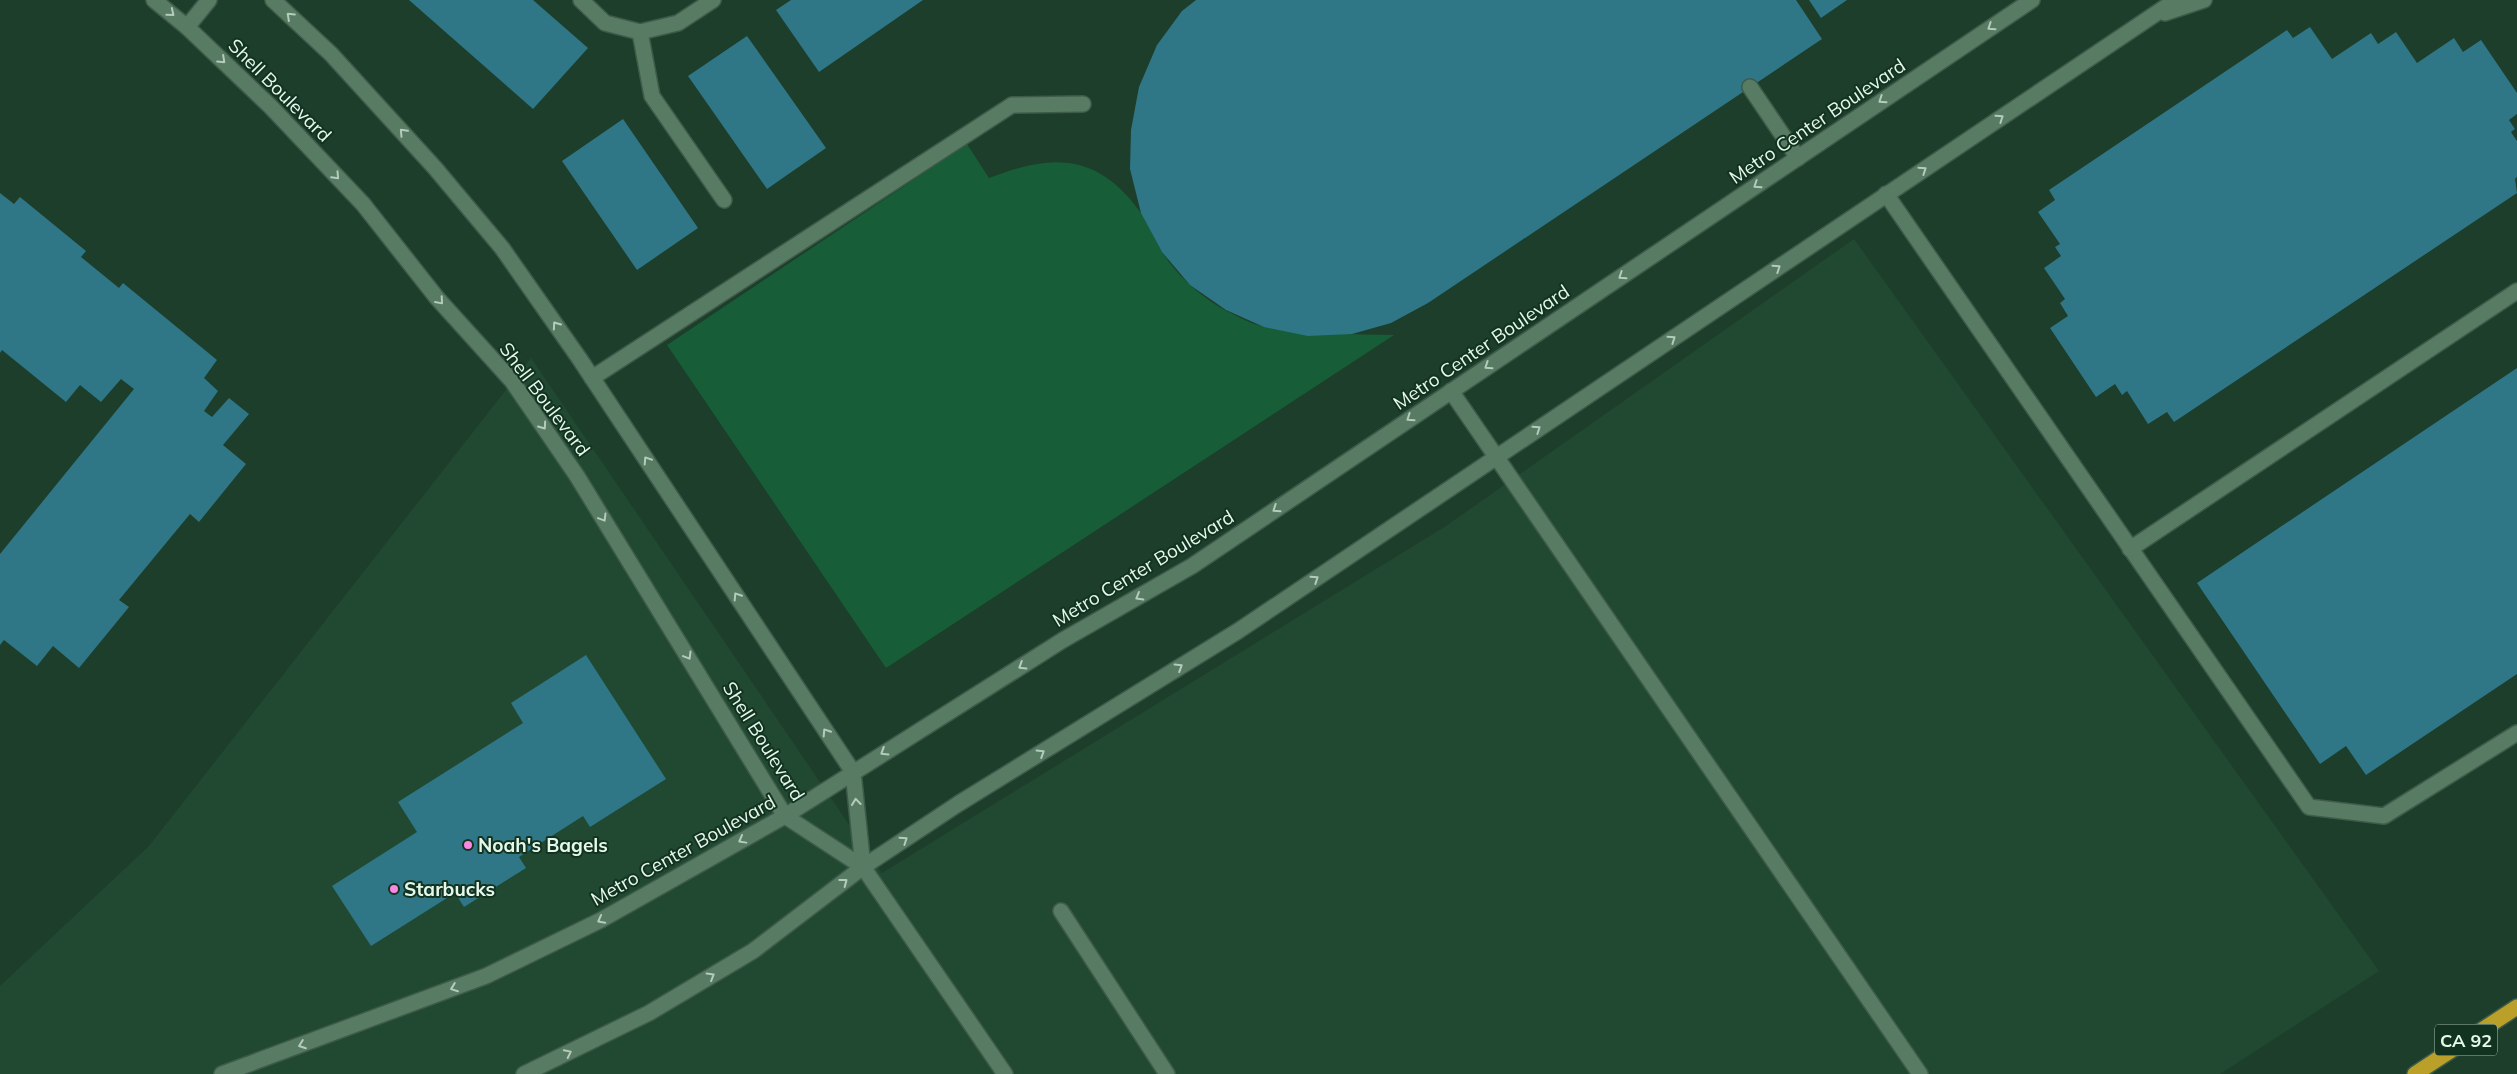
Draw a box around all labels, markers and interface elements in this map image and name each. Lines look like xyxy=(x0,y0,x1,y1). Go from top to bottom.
one-way arrow xyxy=(165,8,174,16)
one-way arrow xyxy=(286,13,295,22)
one-way arrow xyxy=(1988,21,1997,30)
street label: Shell Boulevard xyxy=(223,33,337,147)
street label: Metro Center Boulevard xyxy=(1724,53,1910,189)
one-way arrow xyxy=(217,54,226,63)
one-way arrow xyxy=(1878,94,1887,104)
one-way arrow xyxy=(1994,115,2004,124)
one-way arrow xyxy=(399,129,408,138)
one-way arrow xyxy=(1917,167,1927,176)
one-way arrow xyxy=(330,170,339,179)
one-way arrow xyxy=(1754,179,1763,188)
one-way arrow xyxy=(1771,265,1781,274)
one-way arrow xyxy=(1619,270,1628,279)
street label: Metro Center Boulevard xyxy=(1388,279,1574,415)
one-way arrow xyxy=(434,296,443,305)
one-way arrow xyxy=(553,322,562,331)
one-way arrow xyxy=(1667,335,1676,345)
street label: Shell Boulevard xyxy=(494,337,596,461)
one-way arrow xyxy=(1484,360,1493,370)
one-way arrow xyxy=(1407,412,1416,422)
one-way arrow xyxy=(537,420,546,430)
one-way arrow xyxy=(1531,426,1541,435)
one-way arrow xyxy=(644,457,653,466)
one-way arrow xyxy=(1272,503,1281,512)
street label: Metro Center Boulevard xyxy=(1048,504,1238,632)
one-way arrow xyxy=(596,512,606,521)
one-way arrow xyxy=(1309,576,1319,585)
one-way arrow xyxy=(1135,590,1144,600)
one-way arrow xyxy=(733,592,743,601)
one-way arrow xyxy=(681,651,691,660)
one-way arrow xyxy=(1018,660,1027,670)
one-way arrow xyxy=(1173,664,1182,674)
street label: Shell Boulevard xyxy=(718,677,810,805)
one-way arrow xyxy=(823,728,832,737)
one-way arrow xyxy=(880,746,889,756)
one-way arrow xyxy=(1035,749,1044,759)
street label: Metro Center Boulevard xyxy=(587,789,779,911)
one-way arrow xyxy=(851,798,862,806)
place label: Noah's Bagels xyxy=(478,833,608,857)
one-way arrow xyxy=(739,833,748,843)
one-way arrow xyxy=(898,837,907,846)
marker: Noah's Bagels xyxy=(462,839,474,851)
place label: Starbucks xyxy=(404,877,495,901)
one-way arrow xyxy=(838,879,848,888)
marker: Starbucks xyxy=(388,883,400,895)
one-way arrow xyxy=(597,914,606,924)
one-way arrow xyxy=(706,972,715,982)
one-way arrow xyxy=(450,982,459,992)
road number: CA 92 xyxy=(2435,1024,2497,1056)
one-way arrow xyxy=(298,1039,306,1049)
one-way arrow xyxy=(563,1049,572,1059)

